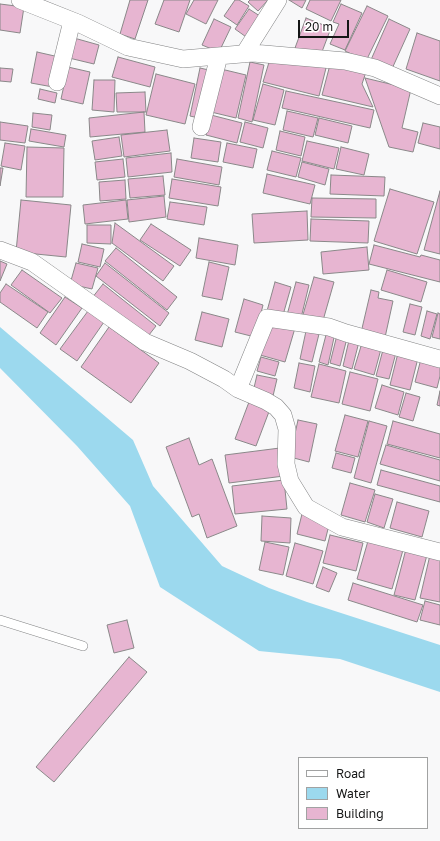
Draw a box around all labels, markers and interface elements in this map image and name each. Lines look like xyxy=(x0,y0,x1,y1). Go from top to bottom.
scale bar xyxy=(300,12,351,38)
text: 20 m xyxy=(305,19,333,34)
legend xyxy=(298,757,428,829)
text: Road xyxy=(336,766,365,781)
text: Water xyxy=(336,786,370,801)
text: Building xyxy=(336,806,384,821)

